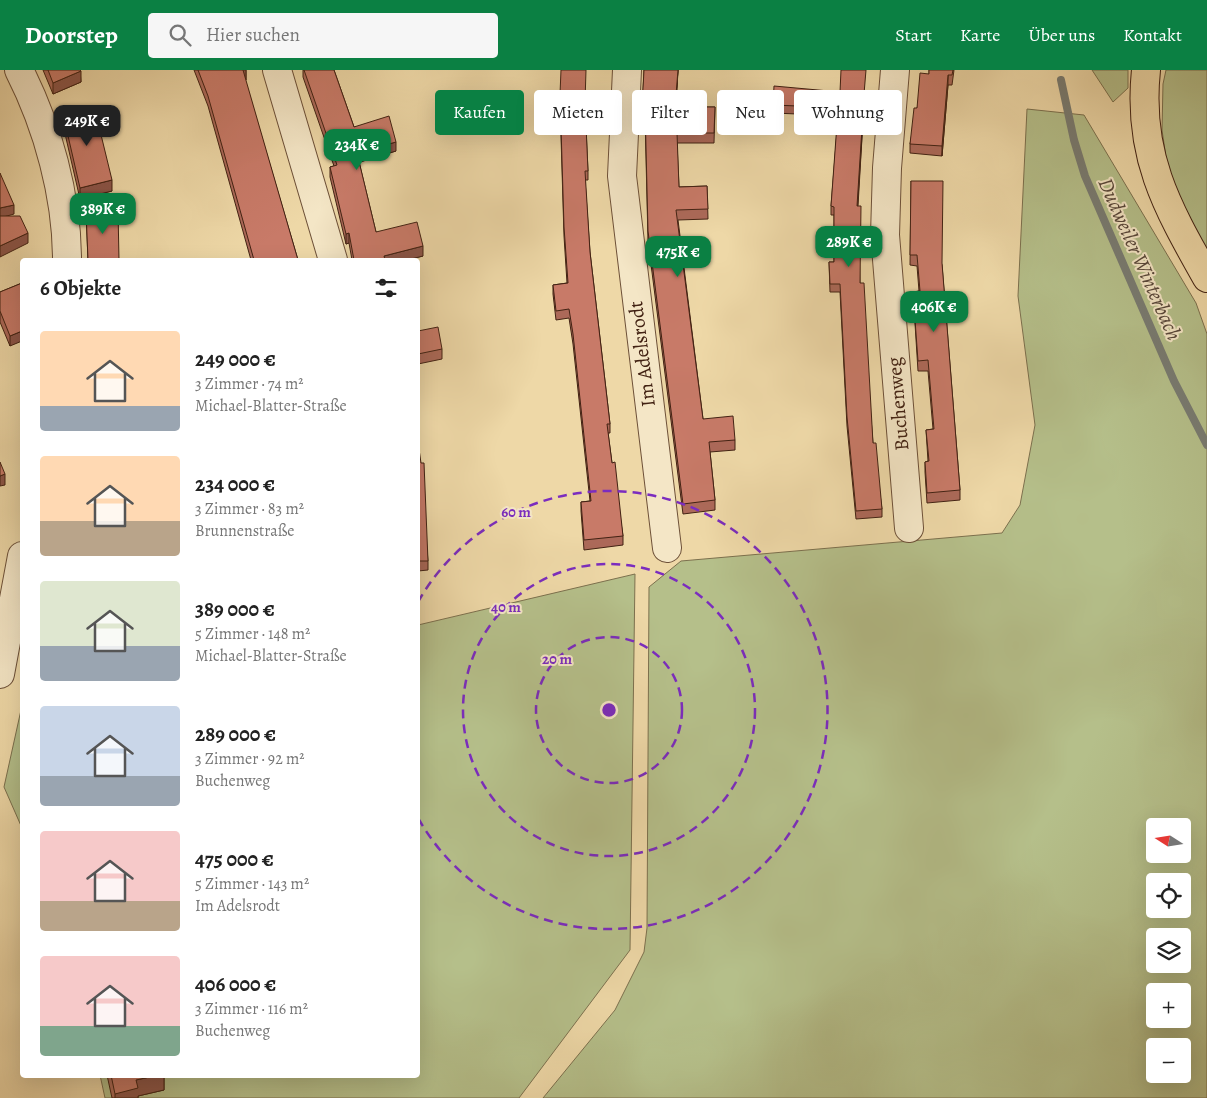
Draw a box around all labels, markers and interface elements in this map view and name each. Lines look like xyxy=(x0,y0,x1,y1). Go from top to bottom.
search box xyxy=(148,13,498,58)
text: Doorstep xyxy=(25,19,118,51)
icon: search xyxy=(166,21,194,49)
text: Hier suchen xyxy=(206,22,300,48)
text: Start xyxy=(895,23,932,47)
text: Karte xyxy=(960,23,1000,47)
text: Über uns xyxy=(1028,23,1095,47)
text: Kontakt xyxy=(1123,23,1182,47)
chip: Kaufen xyxy=(435,90,524,135)
chip: Mieten xyxy=(534,90,622,135)
chip: Filter xyxy=(632,90,707,135)
chip: Neu xyxy=(717,90,784,135)
chip: Wohnung xyxy=(794,90,902,135)
pin: 249K € xyxy=(46,104,128,147)
text: 249K € xyxy=(64,110,110,132)
pin: 234K € xyxy=(316,128,398,171)
text: 234K € xyxy=(335,134,379,156)
water label: Dudweiler Winterbach xyxy=(1092,173,1188,345)
pin: 389K € xyxy=(62,192,144,235)
text: 389K € xyxy=(81,198,125,220)
pin: 289K € xyxy=(808,226,890,268)
text: 289K € xyxy=(826,231,872,253)
pin: 475K € xyxy=(637,236,719,278)
text: 475K € xyxy=(656,241,700,263)
text: 6 Objekte xyxy=(40,274,121,302)
icon: filters xyxy=(372,274,400,302)
pin: 406K € xyxy=(893,290,975,333)
text: 406K € xyxy=(911,296,957,318)
street label: Im Adelsrodt xyxy=(622,299,662,408)
text: 249 000 € xyxy=(195,345,276,373)
icon: home xyxy=(80,351,140,411)
street label: Buchenweg xyxy=(880,356,916,452)
text: 3 Zimmer · 74 m² xyxy=(195,373,304,395)
text: Michael-Blatter-Straße xyxy=(195,395,347,417)
text: 234 000 € xyxy=(195,470,275,498)
icon: home xyxy=(80,476,140,536)
text: 3 Zimmer · 83 m² xyxy=(195,498,304,520)
text: 60 m xyxy=(501,502,531,522)
text: Brunnenstraße xyxy=(195,520,294,542)
text: 389 000 € xyxy=(195,595,275,623)
text: 40 m xyxy=(491,597,521,617)
icon: home xyxy=(80,601,140,661)
text: 5 Zimmer · 148 m² xyxy=(195,623,310,645)
text: Michael-Blatter-Straße xyxy=(195,645,347,667)
text: 20 m xyxy=(542,649,572,669)
centre of rings xyxy=(600,701,618,719)
text: 289 000 € xyxy=(195,720,276,748)
icon: home xyxy=(80,726,140,786)
text: 3 Zimmer · 92 m² xyxy=(195,748,304,770)
text: Buchenweg xyxy=(195,770,270,792)
north arrow xyxy=(1146,818,1191,862)
map controls xyxy=(1146,818,1191,1083)
text: 475 000 € xyxy=(195,845,274,873)
icon: home xyxy=(80,851,140,911)
text: 5 Zimmer · 143 m² xyxy=(195,873,309,895)
button: locate xyxy=(1146,873,1191,918)
text: Im Adelsrodt xyxy=(195,895,280,917)
button: layers xyxy=(1146,928,1191,973)
text: 406 000 € xyxy=(195,970,276,998)
icon: home xyxy=(80,976,140,1036)
button: + xyxy=(1146,983,1191,1028)
text: 3 Zimmer · 116 m² xyxy=(195,998,308,1020)
text: Buchenweg xyxy=(195,1020,270,1042)
button: − xyxy=(1146,1038,1191,1083)

